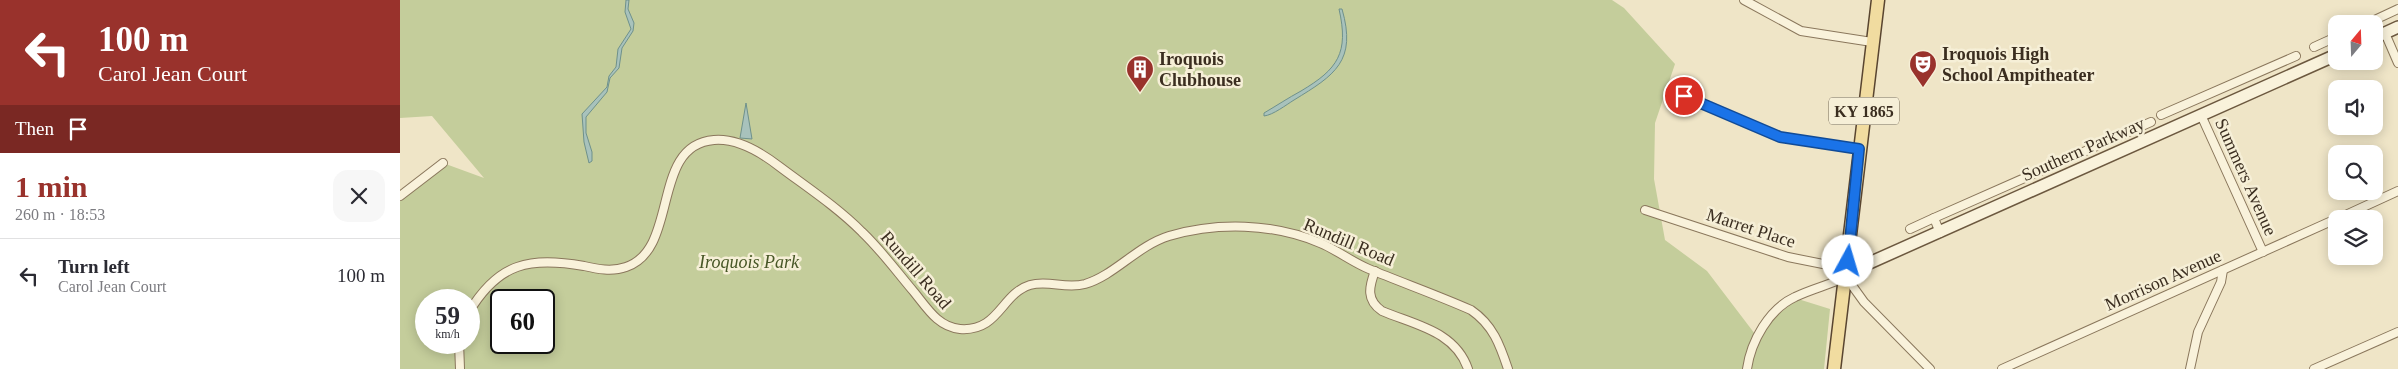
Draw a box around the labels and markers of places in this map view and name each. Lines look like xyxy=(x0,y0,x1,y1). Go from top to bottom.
place label: Iroquois High School Ampitheater xyxy=(1942,44,2095,85)
place label: Iroquois Clubhouse xyxy=(1159,49,1241,90)
theatre icon: Iroquois High School Ampitheater xyxy=(1908,49,1938,88)
building icon: Iroquois Clubhouse xyxy=(1125,54,1155,93)
pin xyxy=(1663,75,1705,117)

